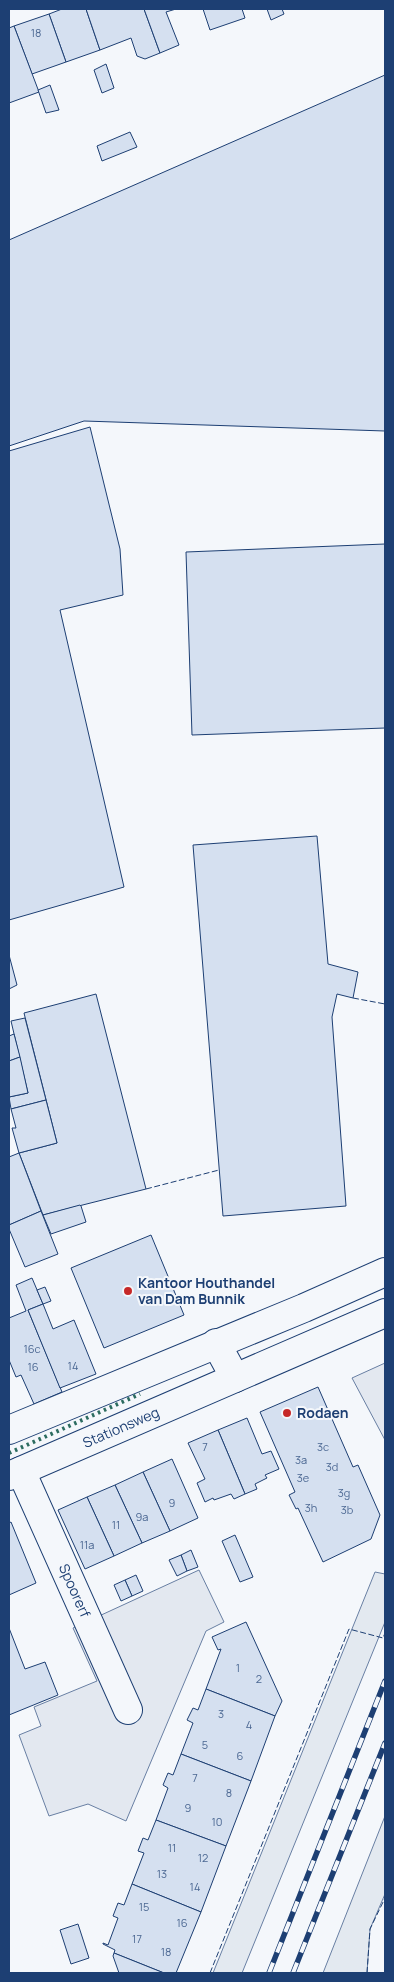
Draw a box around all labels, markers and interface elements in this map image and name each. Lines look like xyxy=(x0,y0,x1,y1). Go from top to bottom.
house number: 18 xyxy=(31,25,41,40)
place label: Kantoor Houthandel van Dam Bunnik xyxy=(138,1273,275,1308)
marker: Kantoor Houthandel van Dam Bunnik xyxy=(122,1285,134,1297)
house number: 16c xyxy=(23,1341,41,1356)
house number: 14 xyxy=(68,1358,78,1373)
house number: 16 xyxy=(27,1359,39,1374)
street label: Stationsweg xyxy=(80,1402,162,1452)
place label: Rodaen xyxy=(297,1403,349,1422)
marker: Rodaen xyxy=(281,1407,293,1419)
house number: 7 xyxy=(202,1439,208,1454)
house number: 3c xyxy=(317,1439,329,1454)
house number: 3a xyxy=(295,1452,307,1467)
house number: 3d xyxy=(326,1459,338,1474)
house number: 3e xyxy=(297,1470,310,1485)
house number: 3g xyxy=(338,1485,350,1500)
house number: 9 xyxy=(169,1495,176,1510)
house number: 3h xyxy=(305,1500,317,1515)
house number: 3b xyxy=(341,1502,354,1517)
house number: 9a xyxy=(136,1509,148,1524)
house number: 11 xyxy=(112,1517,120,1532)
house number: 11a xyxy=(80,1537,94,1552)
street label: Spoorerf xyxy=(55,1561,95,1620)
house number: 1 xyxy=(236,1660,240,1675)
house number: 2 xyxy=(256,1671,262,1686)
house number: 3 xyxy=(218,1706,224,1721)
house number: 4 xyxy=(246,1717,252,1732)
house number: 5 xyxy=(202,1737,208,1752)
house number: 6 xyxy=(237,1748,244,1763)
house number: 7 xyxy=(192,1770,198,1785)
house number: 8 xyxy=(226,1785,232,1800)
house number: 9 xyxy=(185,1800,192,1815)
house number: 10 xyxy=(211,1814,223,1829)
house number: 11 xyxy=(168,1840,176,1855)
house number: 12 xyxy=(198,1850,208,1865)
house number: 13 xyxy=(157,1866,167,1881)
house number: 14 xyxy=(190,1879,200,1894)
house number: 15 xyxy=(139,1899,149,1914)
house number: 16 xyxy=(176,1915,188,1930)
house number: 17 xyxy=(132,1931,142,1946)
house number: 18 xyxy=(161,1944,171,1959)

